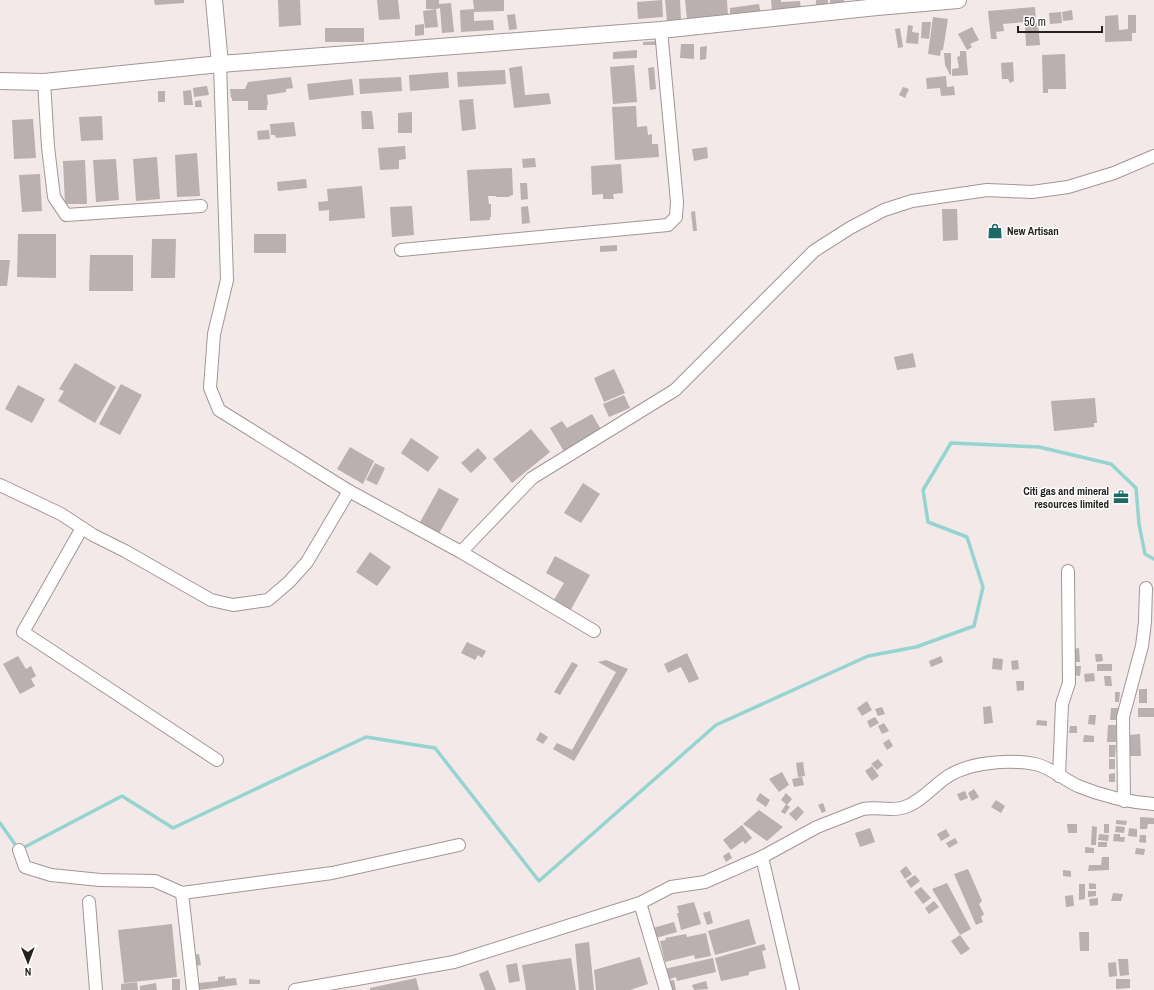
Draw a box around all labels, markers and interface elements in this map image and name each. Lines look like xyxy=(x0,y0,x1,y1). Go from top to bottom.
scale bar xyxy=(1018,8,1102,34)
text: 50 m xyxy=(1024,14,1046,30)
shop icon: New Artisan xyxy=(986,222,1004,240)
place label: New Artisan xyxy=(1007,224,1059,238)
place label: Citi gas and mineral resources limited xyxy=(1023,484,1109,511)
office icon: Citi gas and mineral resources limited xyxy=(1112,488,1130,506)
north arrow xyxy=(8,942,48,982)
text: N xyxy=(25,965,32,979)

